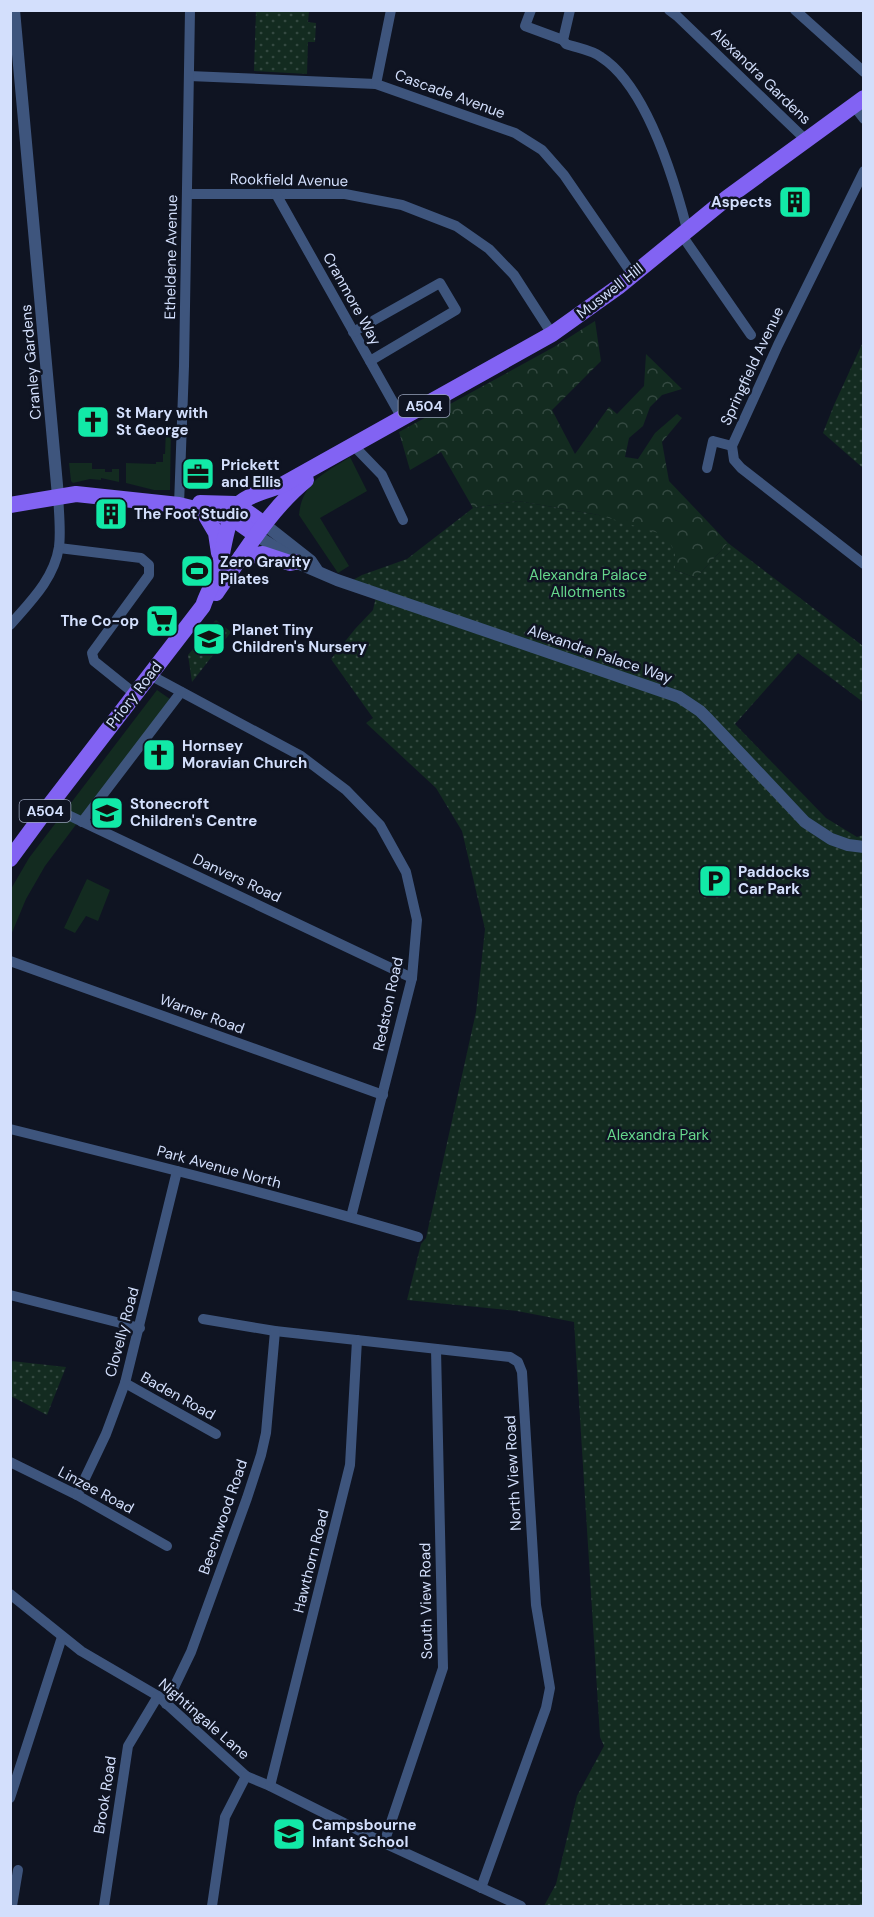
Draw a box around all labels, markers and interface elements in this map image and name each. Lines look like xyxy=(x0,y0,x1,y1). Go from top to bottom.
street label: Alexandra Gardens xyxy=(707,23,815,129)
street label: Cascade Avenue xyxy=(392,65,508,123)
street label: Rookfield Avenue xyxy=(230,169,348,191)
building icon: Aspects xyxy=(777,184,813,220)
place label: Aspects xyxy=(711,192,772,212)
street label: Etheldene Avenue xyxy=(160,194,182,320)
street label: Cranmore Way xyxy=(318,249,386,350)
street label: Muswell Hill xyxy=(573,259,647,323)
street label: Cranley Gardens xyxy=(16,303,46,421)
street label: Springfield Avenue xyxy=(716,303,788,429)
road number: A504 xyxy=(398,395,450,417)
place label: St Mary with St George xyxy=(116,403,208,440)
church icon: St Mary with St George xyxy=(75,404,111,440)
place label: Prickett and Ellis xyxy=(221,455,281,492)
office icon: Prickett and Ellis xyxy=(180,456,216,492)
building icon: The Foot Studio xyxy=(93,496,129,532)
place label: The Foot Studio xyxy=(134,504,249,524)
place label: Zero Gravity Pilates xyxy=(220,552,311,589)
sports icon: Zero Gravity Pilates xyxy=(179,553,215,589)
park label: Alexandra Palace Allotments xyxy=(529,565,647,602)
supermarket icon: The Co-op xyxy=(144,603,180,639)
place label: The Co-op xyxy=(60,611,139,631)
place label: Planet Tiny Children's Nursery xyxy=(232,620,367,657)
street label: Alexandra Palace Way xyxy=(525,620,676,688)
school or university icon: Planet Tiny Children's Nursery xyxy=(191,621,227,657)
street label: Priory Road xyxy=(102,658,166,732)
place label: Hornsey Moravian Church xyxy=(182,736,307,773)
church icon: Hornsey Moravian Church xyxy=(141,737,177,773)
place label: Stonecroft Children's Centre xyxy=(130,794,257,831)
school or university icon: Stonecroft Children's Centre xyxy=(89,795,125,831)
road number: A504 xyxy=(20,800,70,822)
street label: Danvers Road xyxy=(190,849,284,907)
place label: Paddocks Car Park xyxy=(738,862,810,899)
parking icon: Paddocks Car Park xyxy=(697,863,733,899)
street label: Redston Road xyxy=(368,955,408,1053)
street label: Warner Road xyxy=(157,989,247,1039)
park label: Alexandra Park xyxy=(607,1125,710,1145)
street label: Park Avenue North xyxy=(155,1141,283,1193)
street label: Clovelly Road xyxy=(100,1285,144,1379)
street label: Baden Road xyxy=(137,1367,219,1425)
street label: North View Road xyxy=(500,1415,526,1531)
street label: Beechwood Road xyxy=(194,1457,252,1577)
street label: Linzee Road xyxy=(55,1462,137,1518)
street label: Hawthorn Road xyxy=(288,1507,334,1615)
street label: South View Road xyxy=(415,1542,437,1660)
street label: Nightingale Lane xyxy=(154,1674,254,1764)
street label: Brook Road xyxy=(89,1755,121,1835)
place label: Campsbourne Infant School xyxy=(312,1815,416,1852)
school or university icon: Campsbourne Infant School xyxy=(271,1816,307,1852)

